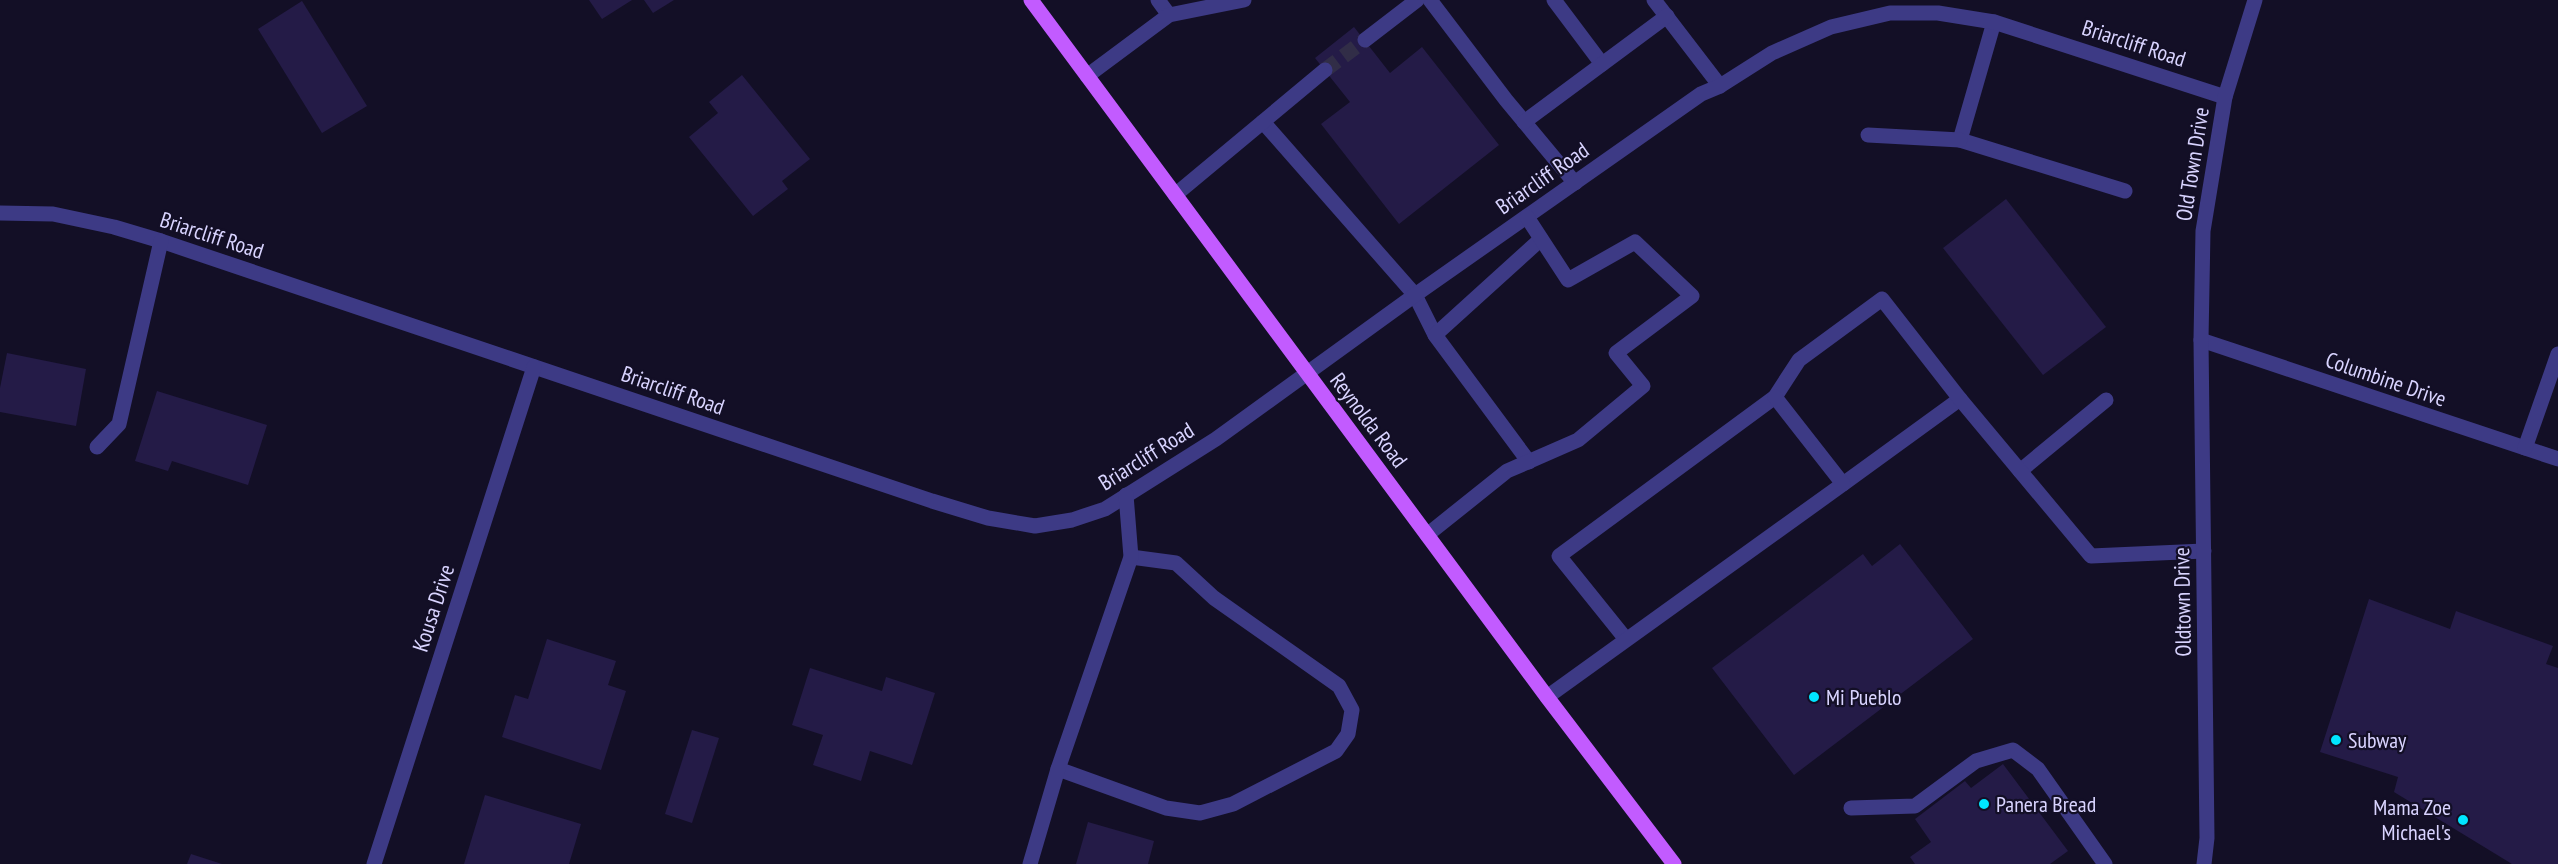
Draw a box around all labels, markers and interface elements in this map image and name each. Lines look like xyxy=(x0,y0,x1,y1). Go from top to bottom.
street label: Briarcliff Road xyxy=(2079,13,2189,73)
street label: Old Town Drive xyxy=(2169,105,2215,223)
street label: Briarcliff Road xyxy=(1490,136,1594,220)
street label: Briarcliff Road xyxy=(157,205,267,265)
street label: Columbine Drive xyxy=(2322,345,2450,413)
street label: Briarcliff Road xyxy=(618,359,728,421)
street label: Reynolda Road xyxy=(1324,367,1414,473)
street label: Briarcliff Road xyxy=(1093,416,1199,496)
street label: Oldtown Drive xyxy=(2167,547,2197,657)
street label: Kousa Drive xyxy=(406,561,460,655)
place label: Mi Pueblo xyxy=(1826,683,1902,711)
marker: Mi Pueblo xyxy=(1807,690,1821,704)
place label: Subway xyxy=(2348,726,2407,754)
marker: Subway xyxy=(2329,733,2343,747)
place label: Panera Bread xyxy=(1996,790,2096,818)
place label: Mama Zoe Michael's xyxy=(2373,793,2451,846)
marker: Panera Bread xyxy=(1977,797,1991,811)
marker: Mama Zoe Michael's xyxy=(2456,813,2470,827)

